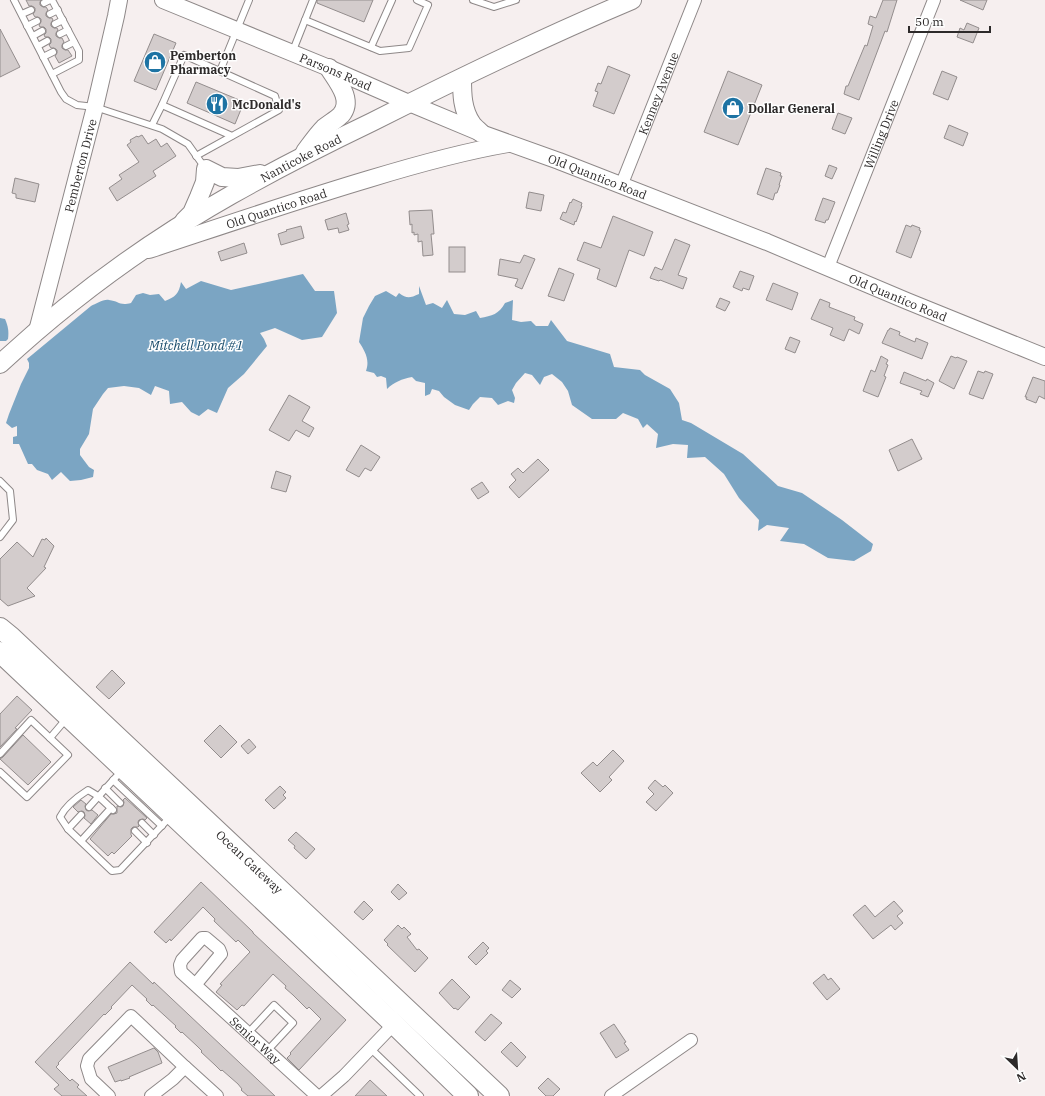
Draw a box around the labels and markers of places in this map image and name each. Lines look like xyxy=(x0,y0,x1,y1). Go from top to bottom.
place label: Pemberton Pharmacy xyxy=(170,48,236,77)
shop icon: Pemberton Pharmacy xyxy=(142,49,168,75)
restaurant icon: McDonald's xyxy=(204,91,230,117)
shop icon: Dollar General xyxy=(720,95,746,121)
place label: McDonald's xyxy=(232,97,301,112)
place label: Dollar General xyxy=(748,101,835,116)

